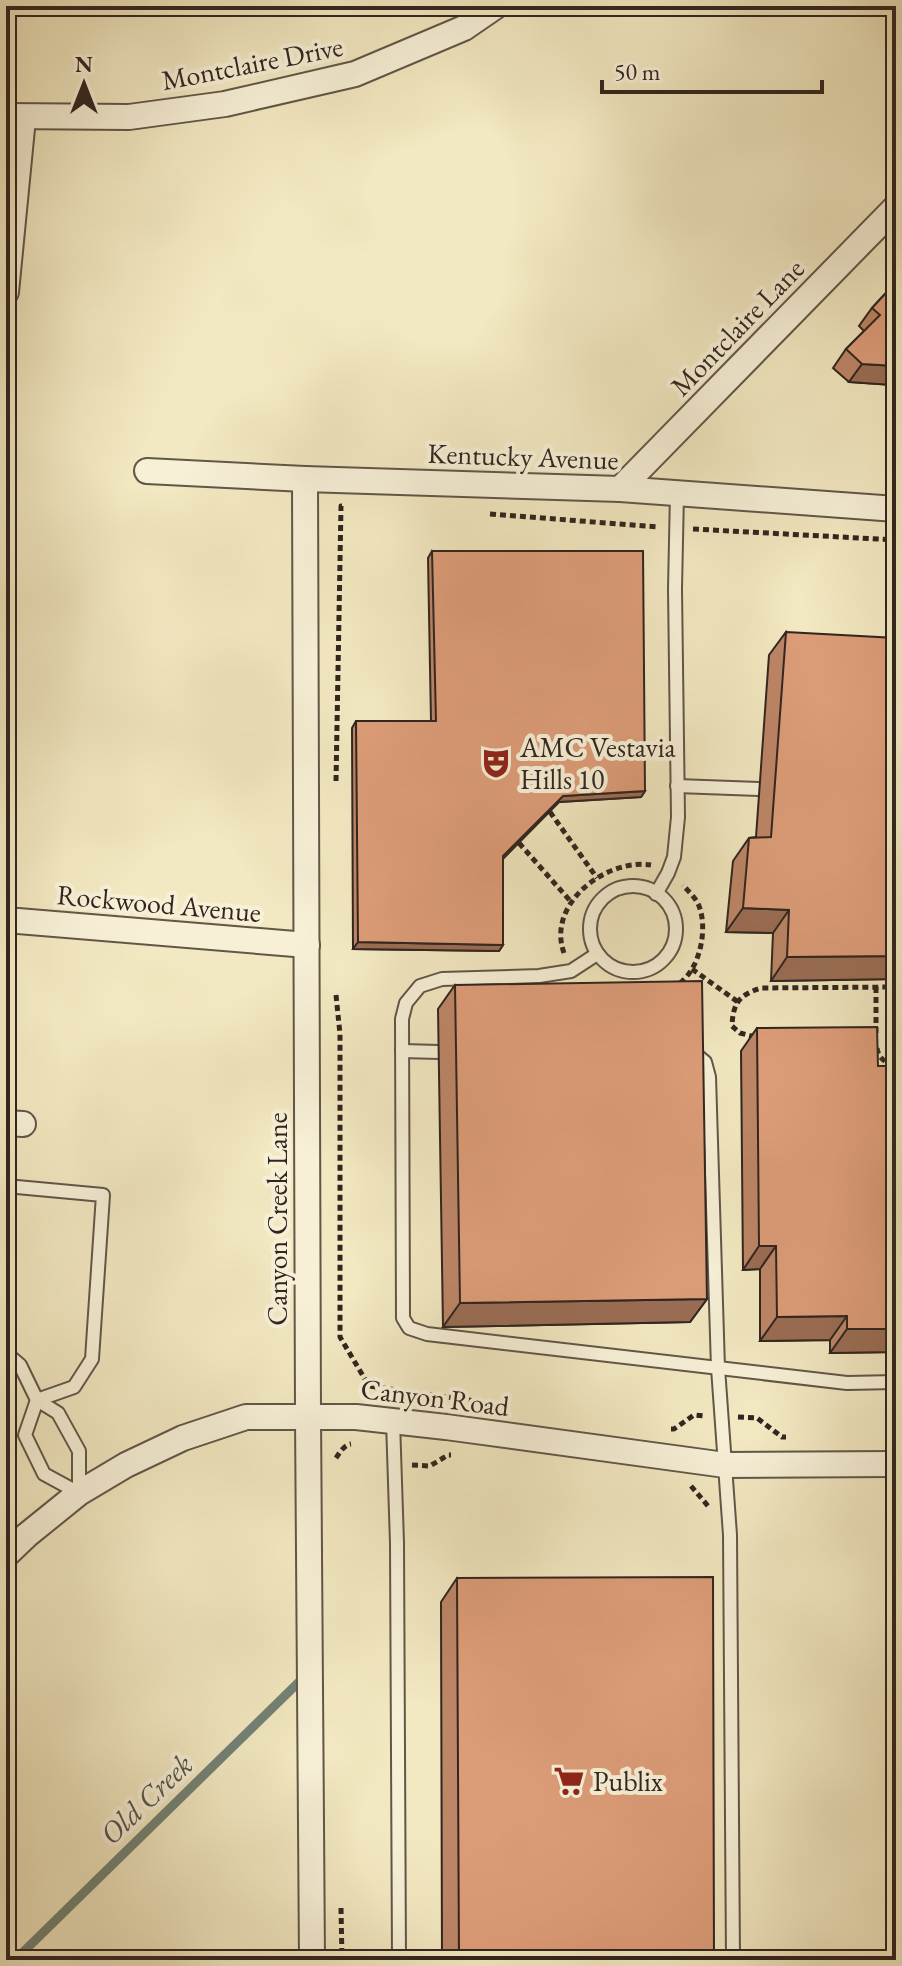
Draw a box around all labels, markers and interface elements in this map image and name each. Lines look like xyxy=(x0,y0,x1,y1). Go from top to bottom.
street label: Montclaire Drive xyxy=(158,28,346,98)
north arrow xyxy=(44,44,124,124)
scale bar xyxy=(602,44,822,94)
text: N xyxy=(75,50,93,79)
text: 50 m xyxy=(614,56,661,87)
street label: Montclaire Lane xyxy=(662,251,812,403)
street label: Kentucky Avenue xyxy=(427,435,619,477)
place label: AMC Vestavia Hills 10 xyxy=(519,729,677,797)
theatre icon: AMC Vestavia Hills 10 xyxy=(479,746,513,780)
street label: Rockwood Avenue xyxy=(55,876,263,930)
street label: Canyon Creek Lane xyxy=(259,1112,295,1326)
street label: Canyon Road xyxy=(359,1370,512,1424)
water label: Old Creek xyxy=(91,1745,201,1853)
place label: Publix xyxy=(593,1763,663,1799)
supermarket icon: Publix xyxy=(552,1764,586,1798)

